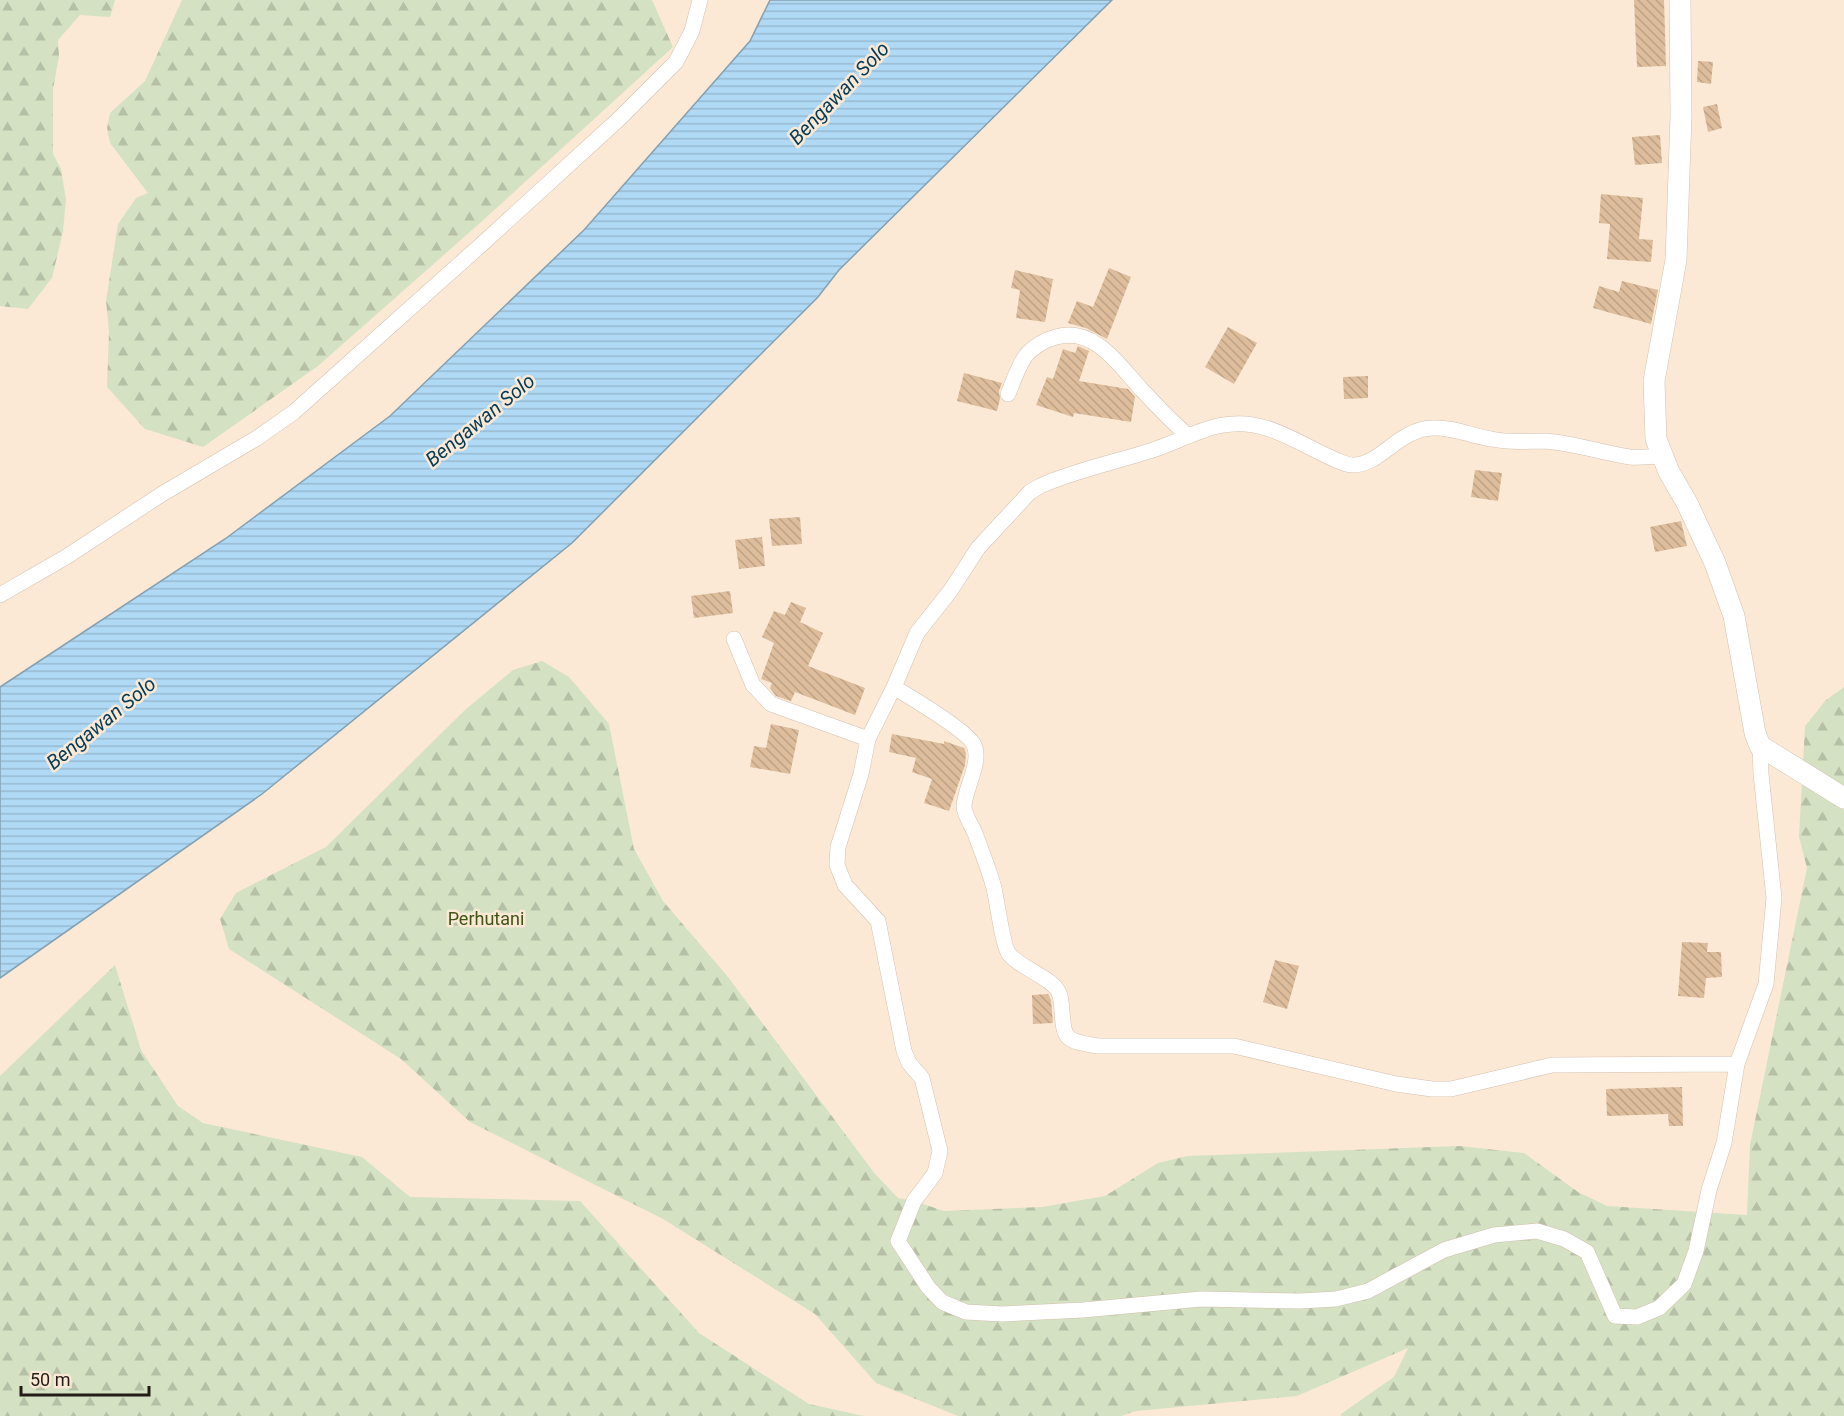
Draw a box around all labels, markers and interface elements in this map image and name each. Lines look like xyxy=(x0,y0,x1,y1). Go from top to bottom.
water label: Bengawan Solo xyxy=(784,37,894,149)
water label: Bengawan Solo xyxy=(421,369,539,471)
water label: Bengawan Solo xyxy=(42,672,160,774)
park label: Perhutani xyxy=(448,908,524,929)
scale bar xyxy=(21,1359,148,1397)
text: 50 m xyxy=(30,1369,70,1390)

